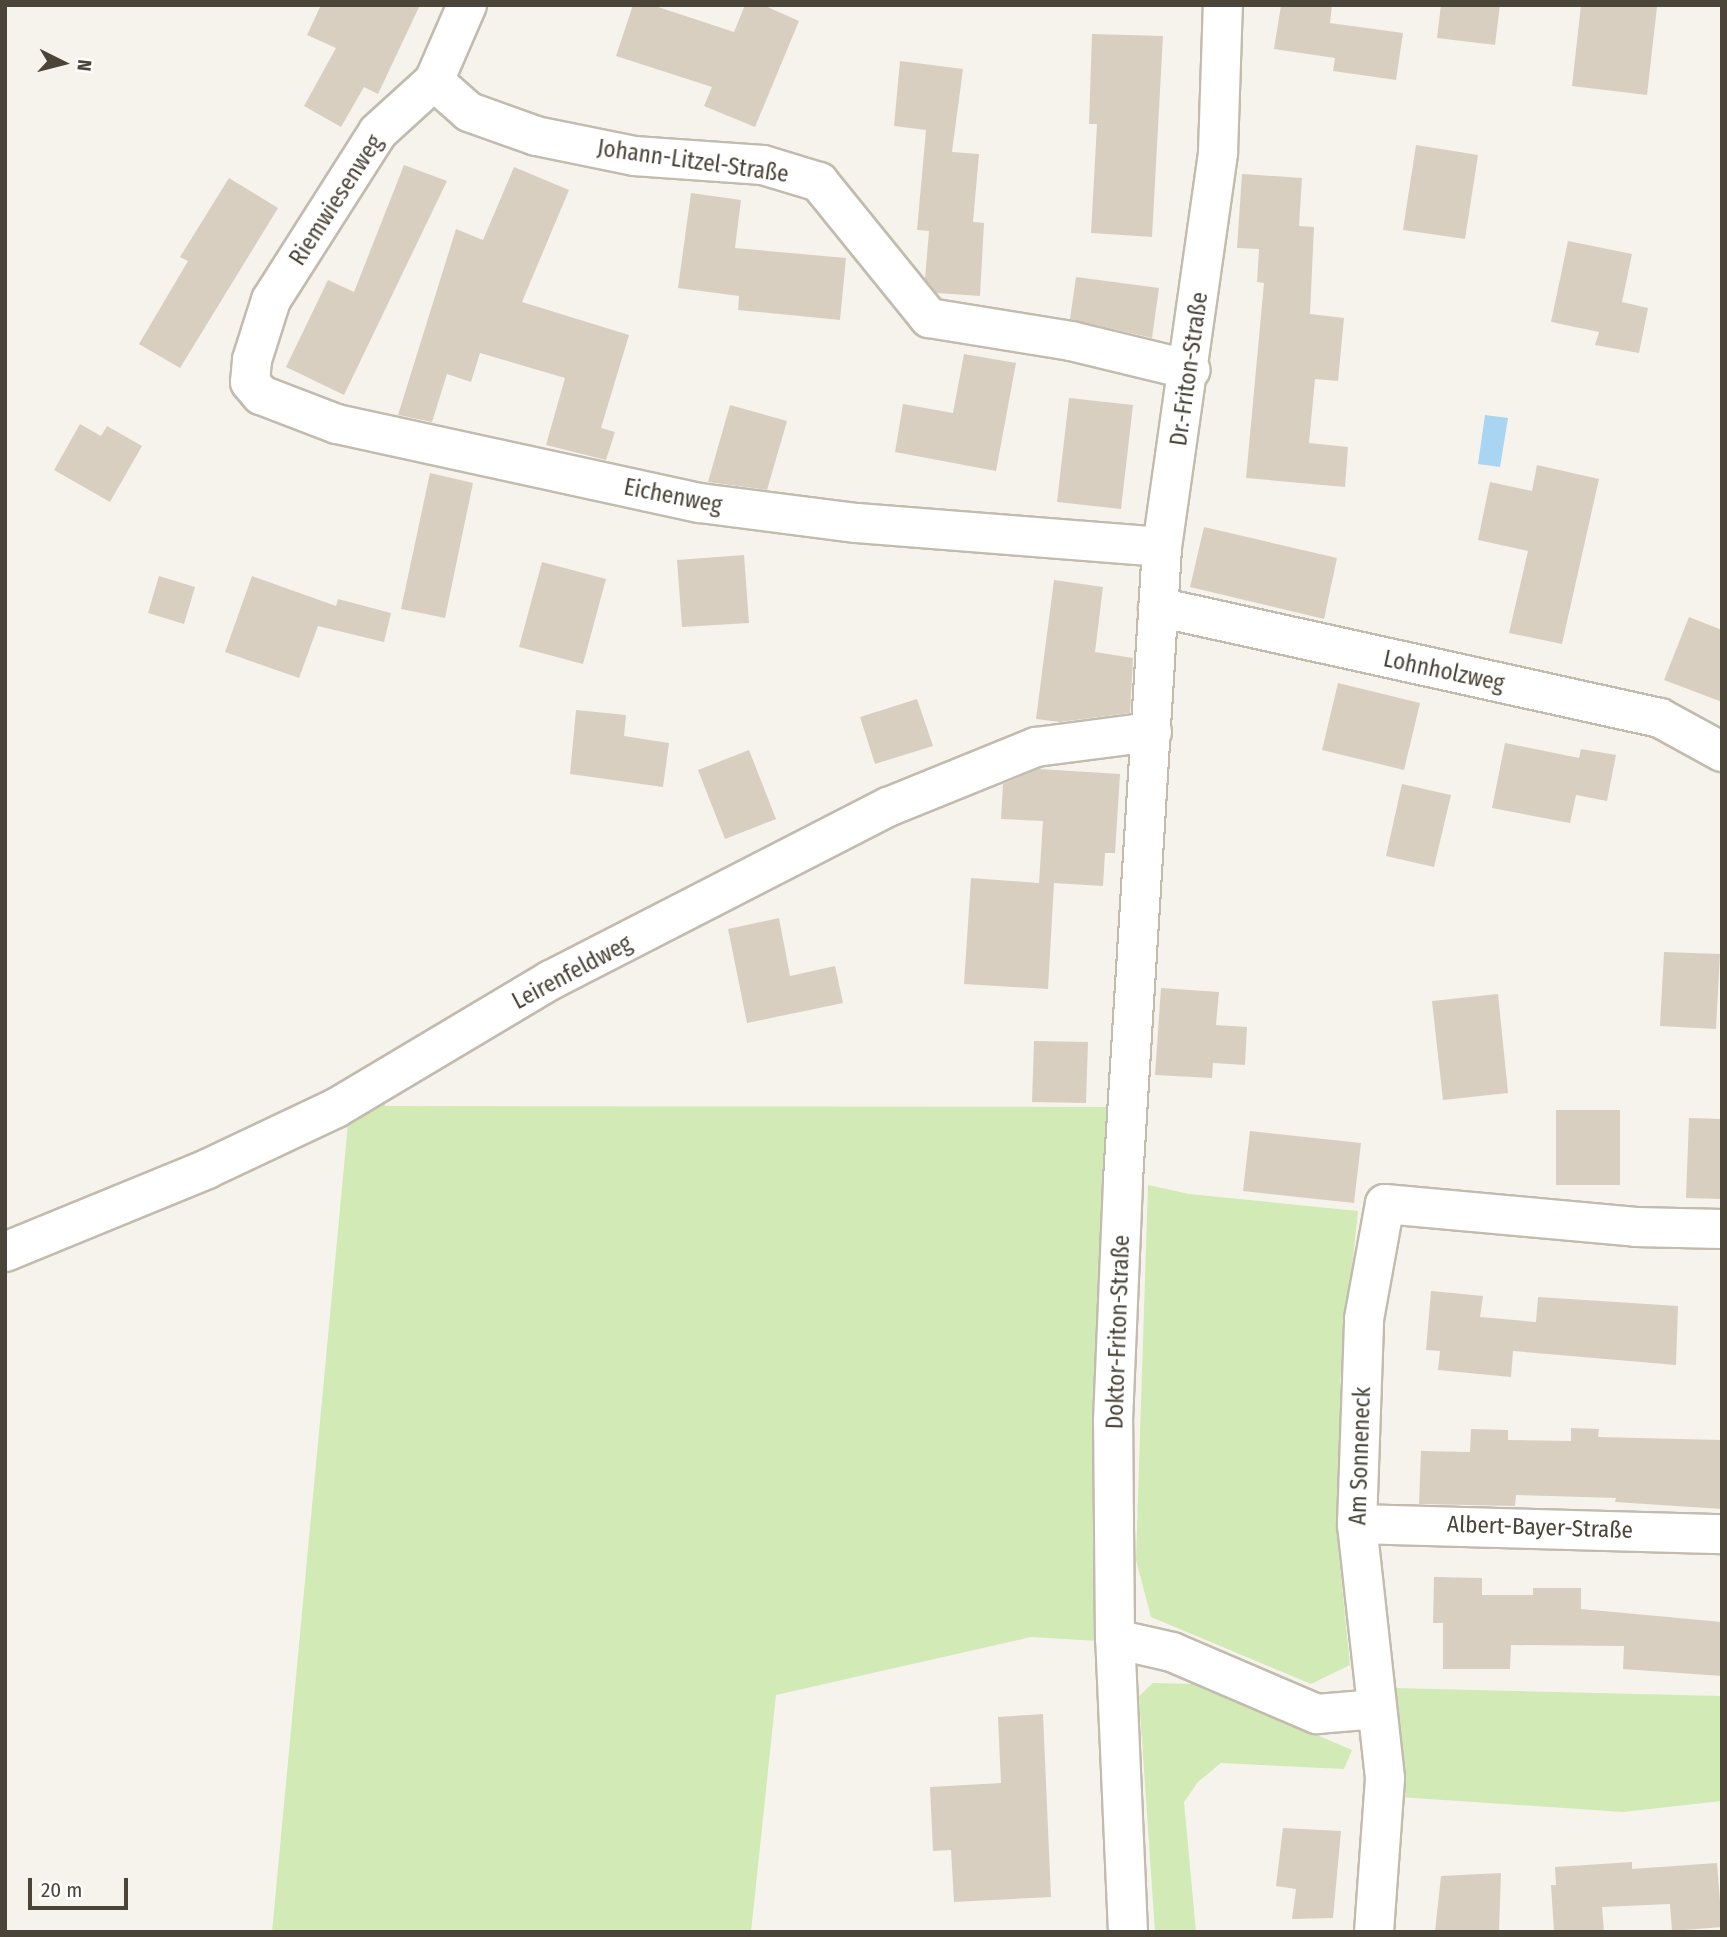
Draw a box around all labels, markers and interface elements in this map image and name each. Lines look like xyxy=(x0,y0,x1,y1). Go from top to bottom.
north arrow xyxy=(28,28,98,98)
text: N xyxy=(72,58,96,72)
street label: Riemwiesenweg xyxy=(284,130,388,270)
street label: Johann-Litzel-Straße xyxy=(596,134,790,188)
street label: Dr.-Friton-Straße xyxy=(1165,290,1213,448)
street label: Eichenweg xyxy=(622,473,724,519)
street label: Lohnholzweg xyxy=(1381,645,1507,697)
street label: Leirenfeldweg xyxy=(508,929,636,1015)
street label: Doktor-Friton-Straße xyxy=(1101,1234,1135,1430)
street label: Am Sonneneck xyxy=(1344,1386,1376,1526)
street label: Albert-Bayer-Straße xyxy=(1447,1510,1633,1544)
scale bar xyxy=(32,1864,131,1908)
text: 20 m xyxy=(41,1877,82,1903)

